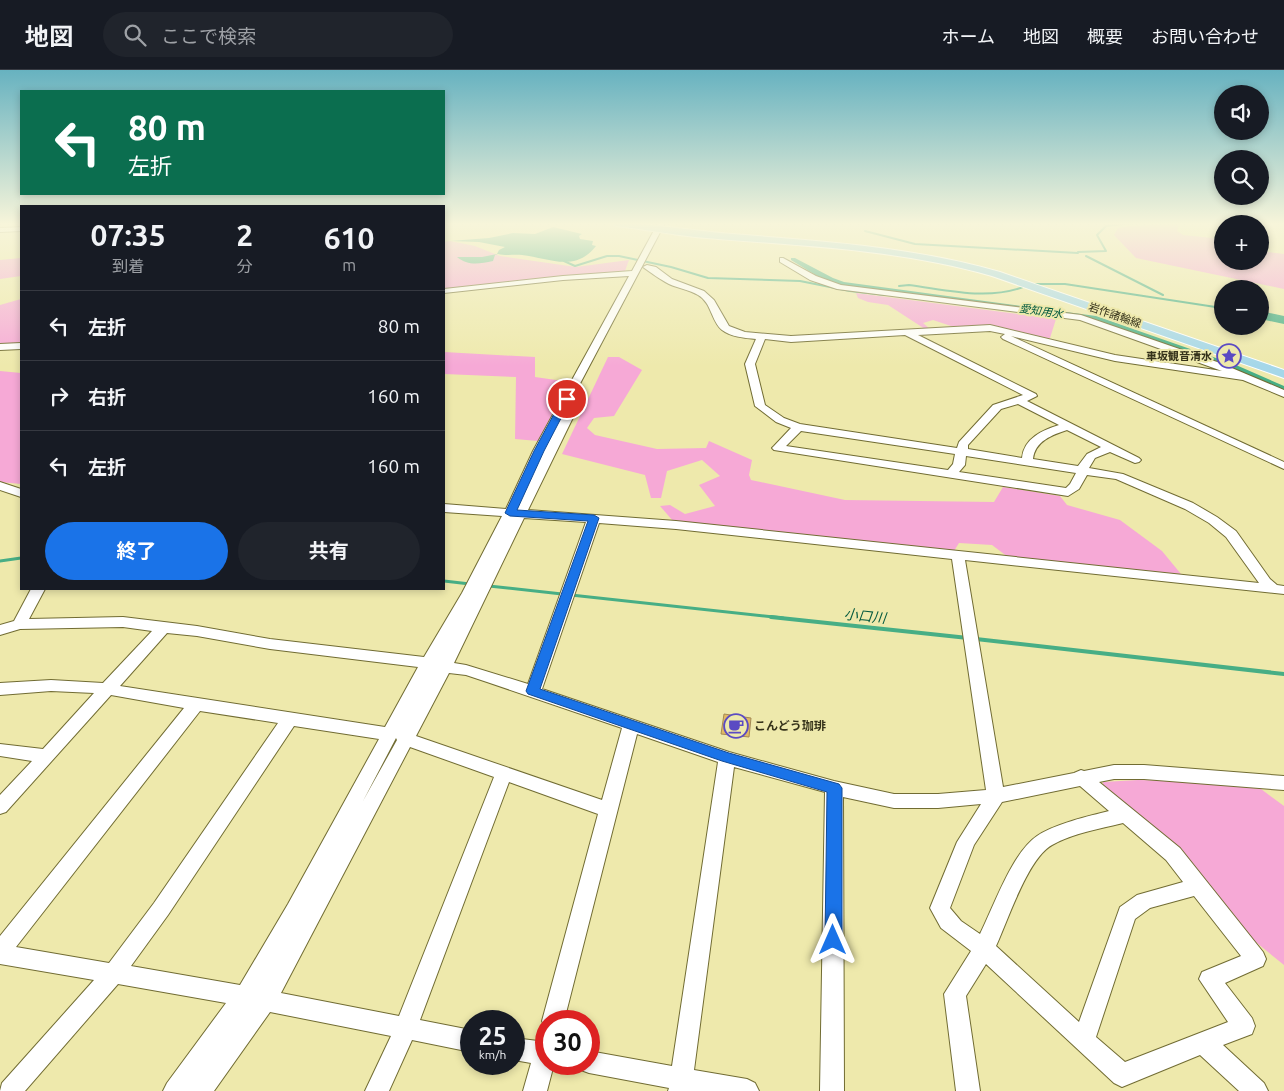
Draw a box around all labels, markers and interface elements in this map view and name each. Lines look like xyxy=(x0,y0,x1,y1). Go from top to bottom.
search box xyxy=(103,12,453,57)
icon: search xyxy=(121,21,149,49)
text: 地図 xyxy=(25,23,73,50)
text: ここで検索 xyxy=(161,25,256,47)
text: ホーム xyxy=(942,26,995,46)
text: 地図 xyxy=(1023,26,1059,46)
text: 概要 xyxy=(1087,26,1123,46)
text: お問い合わせ xyxy=(1151,26,1259,46)
map controls xyxy=(1214,85,1269,335)
button: sound xyxy=(1214,85,1269,140)
text: 80 m xyxy=(128,107,206,147)
icon: left xyxy=(45,110,110,175)
button: search xyxy=(1214,150,1269,205)
text: 左折 xyxy=(128,153,172,178)
button: + xyxy=(1214,215,1269,270)
text: 07:35 xyxy=(91,218,166,252)
text: 2 xyxy=(236,218,253,252)
text: 610 xyxy=(324,221,374,255)
text: m xyxy=(342,256,356,274)
text: 到着 xyxy=(112,257,144,275)
text: 分 xyxy=(237,257,253,275)
button: − xyxy=(1214,280,1269,335)
street label: 岩作諸輪線 xyxy=(1087,300,1143,330)
water label: 愛知用水 xyxy=(1018,302,1065,320)
icon: left xyxy=(45,312,73,340)
text: 80 m xyxy=(378,315,420,337)
text: 左折 xyxy=(88,316,126,338)
place icon: 車坂観音清水 xyxy=(1216,343,1242,369)
place label: 車坂観音清水 xyxy=(1146,350,1212,362)
pin xyxy=(546,378,588,420)
icon: right xyxy=(45,382,73,410)
text: 160 m xyxy=(367,385,420,407)
icon: arrive xyxy=(553,385,581,413)
text: 右折 xyxy=(88,386,126,408)
icon: left xyxy=(45,452,73,480)
text: 160 m xyxy=(367,455,420,477)
text: 左折 xyxy=(88,456,126,478)
button: 終了 xyxy=(45,522,228,580)
button: 共有 xyxy=(238,522,420,580)
water label: 小口川 xyxy=(843,606,889,626)
cafe icon: こんどう珈琲 xyxy=(723,713,749,739)
place label: こんどう珈琲 xyxy=(754,719,826,732)
position arrow xyxy=(806,913,858,965)
speed limit sign: 30 xyxy=(535,1010,600,1075)
text: 25 xyxy=(478,1022,507,1050)
text: km/h xyxy=(479,1048,506,1061)

